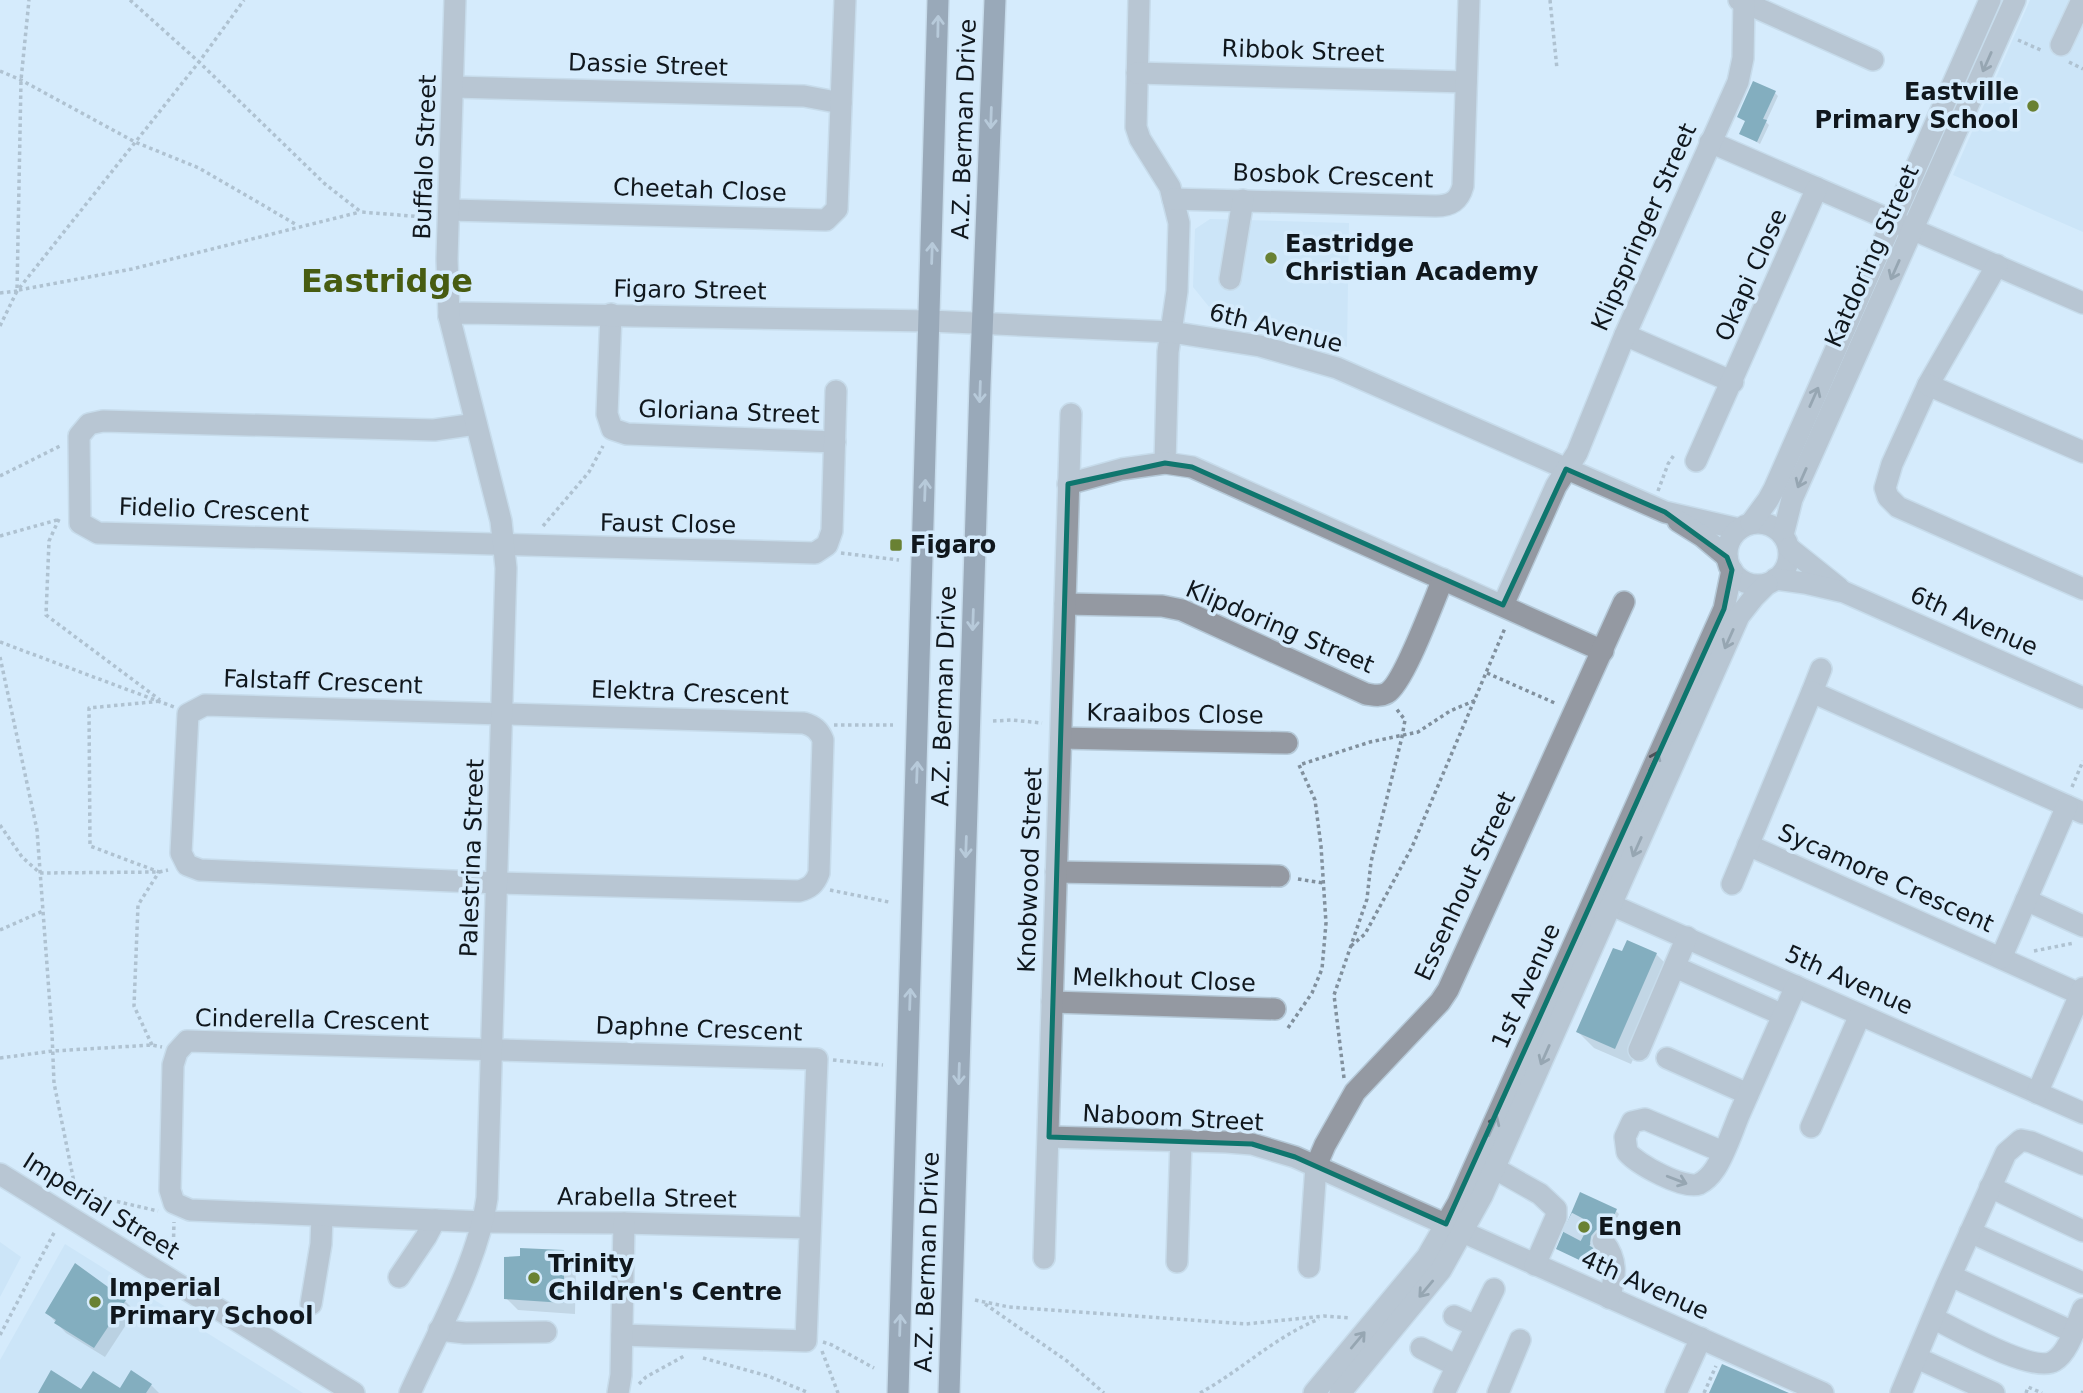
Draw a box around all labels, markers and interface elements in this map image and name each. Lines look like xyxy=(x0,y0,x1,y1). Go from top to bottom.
one-way arrow xyxy=(931,14,945,37)
street label: A.Z. Berman Drive xyxy=(946,18,982,240)
street label: Ribbok Street xyxy=(1221,34,1385,68)
street label: Dassie Street xyxy=(567,48,729,82)
one-way arrow xyxy=(1980,51,1993,72)
street label: Buffalo Street xyxy=(408,74,442,240)
place label: Eastville Primary School xyxy=(1815,78,2019,134)
marker: Eastville Primary School xyxy=(2025,98,2041,114)
one-way arrow xyxy=(984,106,998,129)
street label: Klipspringer Street xyxy=(1586,119,1702,335)
street label: Bosbok Crescent xyxy=(1232,159,1434,193)
street label: Katdoring Street xyxy=(1819,160,1925,352)
street label: Cheetah Close xyxy=(613,173,787,207)
street label: Okapi Close xyxy=(1709,204,1793,346)
place label: Eastridge Christian Academy xyxy=(1285,230,1539,286)
one-way arrow xyxy=(925,242,939,265)
marker: Eastridge Christian Academy xyxy=(1263,250,1279,266)
one-way arrow xyxy=(1888,259,1901,280)
district label: Eastridge xyxy=(301,262,473,300)
street label: Figaro Street xyxy=(613,275,767,305)
street label: 6th Avenue xyxy=(1206,298,1346,358)
one-way arrow xyxy=(974,380,987,403)
one-way arrow xyxy=(1808,387,1821,408)
street label: Gloriana Street xyxy=(638,395,820,429)
one-way arrow xyxy=(1795,466,1808,488)
one-way arrow xyxy=(918,479,932,502)
street label: Fidelio Crescent xyxy=(118,493,310,527)
street label: Faust Close xyxy=(600,509,736,539)
place label: Figaro xyxy=(910,531,996,559)
marker: Figaro xyxy=(888,537,904,553)
street label: Klipdoring Street xyxy=(1182,575,1378,679)
street label: 6th Avenue xyxy=(1906,580,2042,662)
street label: A.Z. Berman Drive xyxy=(926,585,962,807)
one-way arrow xyxy=(966,608,980,631)
one-way arrow xyxy=(1722,628,1735,649)
street label: Falstaff Crescent xyxy=(223,665,423,699)
street label: Elektra Crescent xyxy=(591,676,789,710)
street label: Kraaibos Close xyxy=(1086,698,1264,730)
one-way arrow xyxy=(1648,751,1662,772)
street label: Palestrina Street xyxy=(455,758,489,958)
one-way arrow xyxy=(910,761,923,784)
street label: Knobwood Street xyxy=(1012,767,1048,973)
street label: Essenhout Street xyxy=(1409,787,1521,985)
street label: Sycamore Crescent xyxy=(1774,818,1998,938)
one-way arrow xyxy=(959,835,973,858)
one-way arrow xyxy=(1630,836,1643,857)
street label: 1st Avenue xyxy=(1486,919,1566,1053)
street label: 5th Avenue xyxy=(1781,939,1917,1021)
street label: Melkhout Close xyxy=(1072,963,1256,997)
one-way arrow xyxy=(903,988,917,1011)
street label: Cinderella Crescent xyxy=(195,1004,429,1036)
street label: Daphne Crescent xyxy=(595,1011,803,1047)
one-way arrow xyxy=(1538,1044,1551,1065)
one-way arrow xyxy=(952,1063,966,1086)
street label: Naboom Street xyxy=(1082,1099,1264,1137)
one-way arrow xyxy=(1487,1116,1500,1137)
street label: Imperial Street xyxy=(18,1147,184,1265)
street label: A.Z. Berman Drive xyxy=(909,1151,945,1373)
one-way arrow xyxy=(1665,1175,1687,1188)
street label: Arabella Street xyxy=(557,1182,737,1214)
place label: Engen xyxy=(1598,1213,1682,1241)
marker: Engen xyxy=(1576,1219,1592,1235)
street label: 4th Avenue xyxy=(1577,1244,1713,1326)
place label: Trinity Children's Centre xyxy=(548,1250,782,1306)
marker: Trinity Children's Centre xyxy=(526,1270,542,1286)
place label: Imperial Primary School xyxy=(109,1274,314,1330)
one-way arrow xyxy=(1418,1279,1434,1297)
marker: Imperial Primary School xyxy=(87,1294,103,1310)
one-way arrow xyxy=(894,1314,907,1337)
one-way arrow xyxy=(1350,1332,1365,1350)

